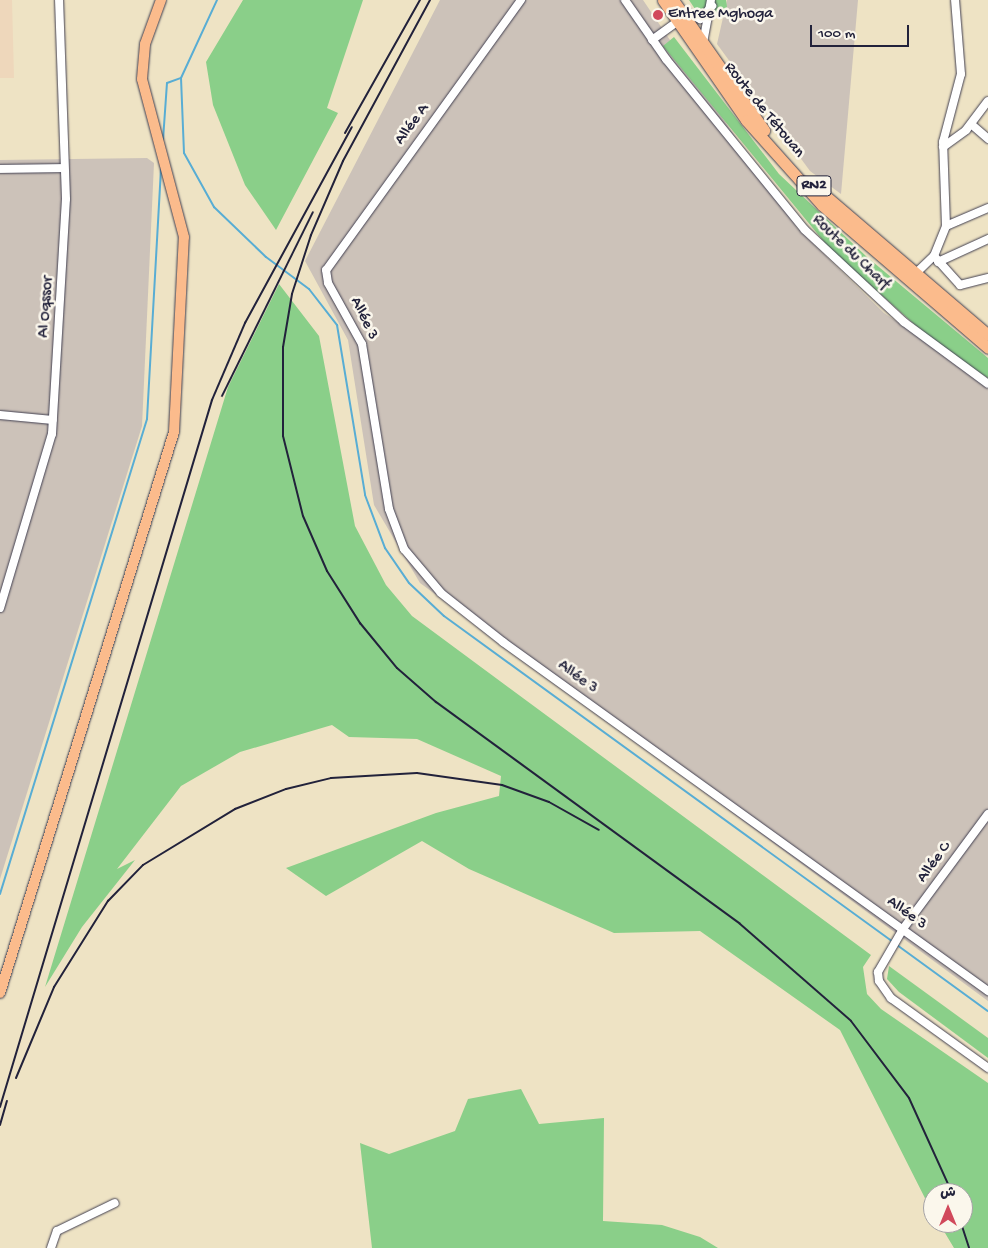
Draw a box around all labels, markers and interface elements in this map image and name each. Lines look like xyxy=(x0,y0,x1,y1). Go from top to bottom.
place label: Entree Mghoga xyxy=(668,5,773,25)
marker: Entree Mghoga xyxy=(652,9,664,21)
scale bar xyxy=(813,15,912,47)
text: 100 m xyxy=(818,25,855,43)
street label: Route de Tétouan xyxy=(719,59,807,163)
street label: Allée A xyxy=(392,101,434,149)
road number: RN2 xyxy=(795,174,833,198)
street label: Route du Charf xyxy=(807,211,893,295)
street label: Al Oqssor xyxy=(35,276,59,338)
street label: Allée 3 xyxy=(344,295,382,343)
street label: Allée 3 xyxy=(553,657,601,699)
street label: Allée C xyxy=(914,839,956,887)
street label: Allée 3 xyxy=(882,893,930,935)
north arrow xyxy=(923,1183,973,1233)
text: ش xyxy=(940,1185,956,1202)

